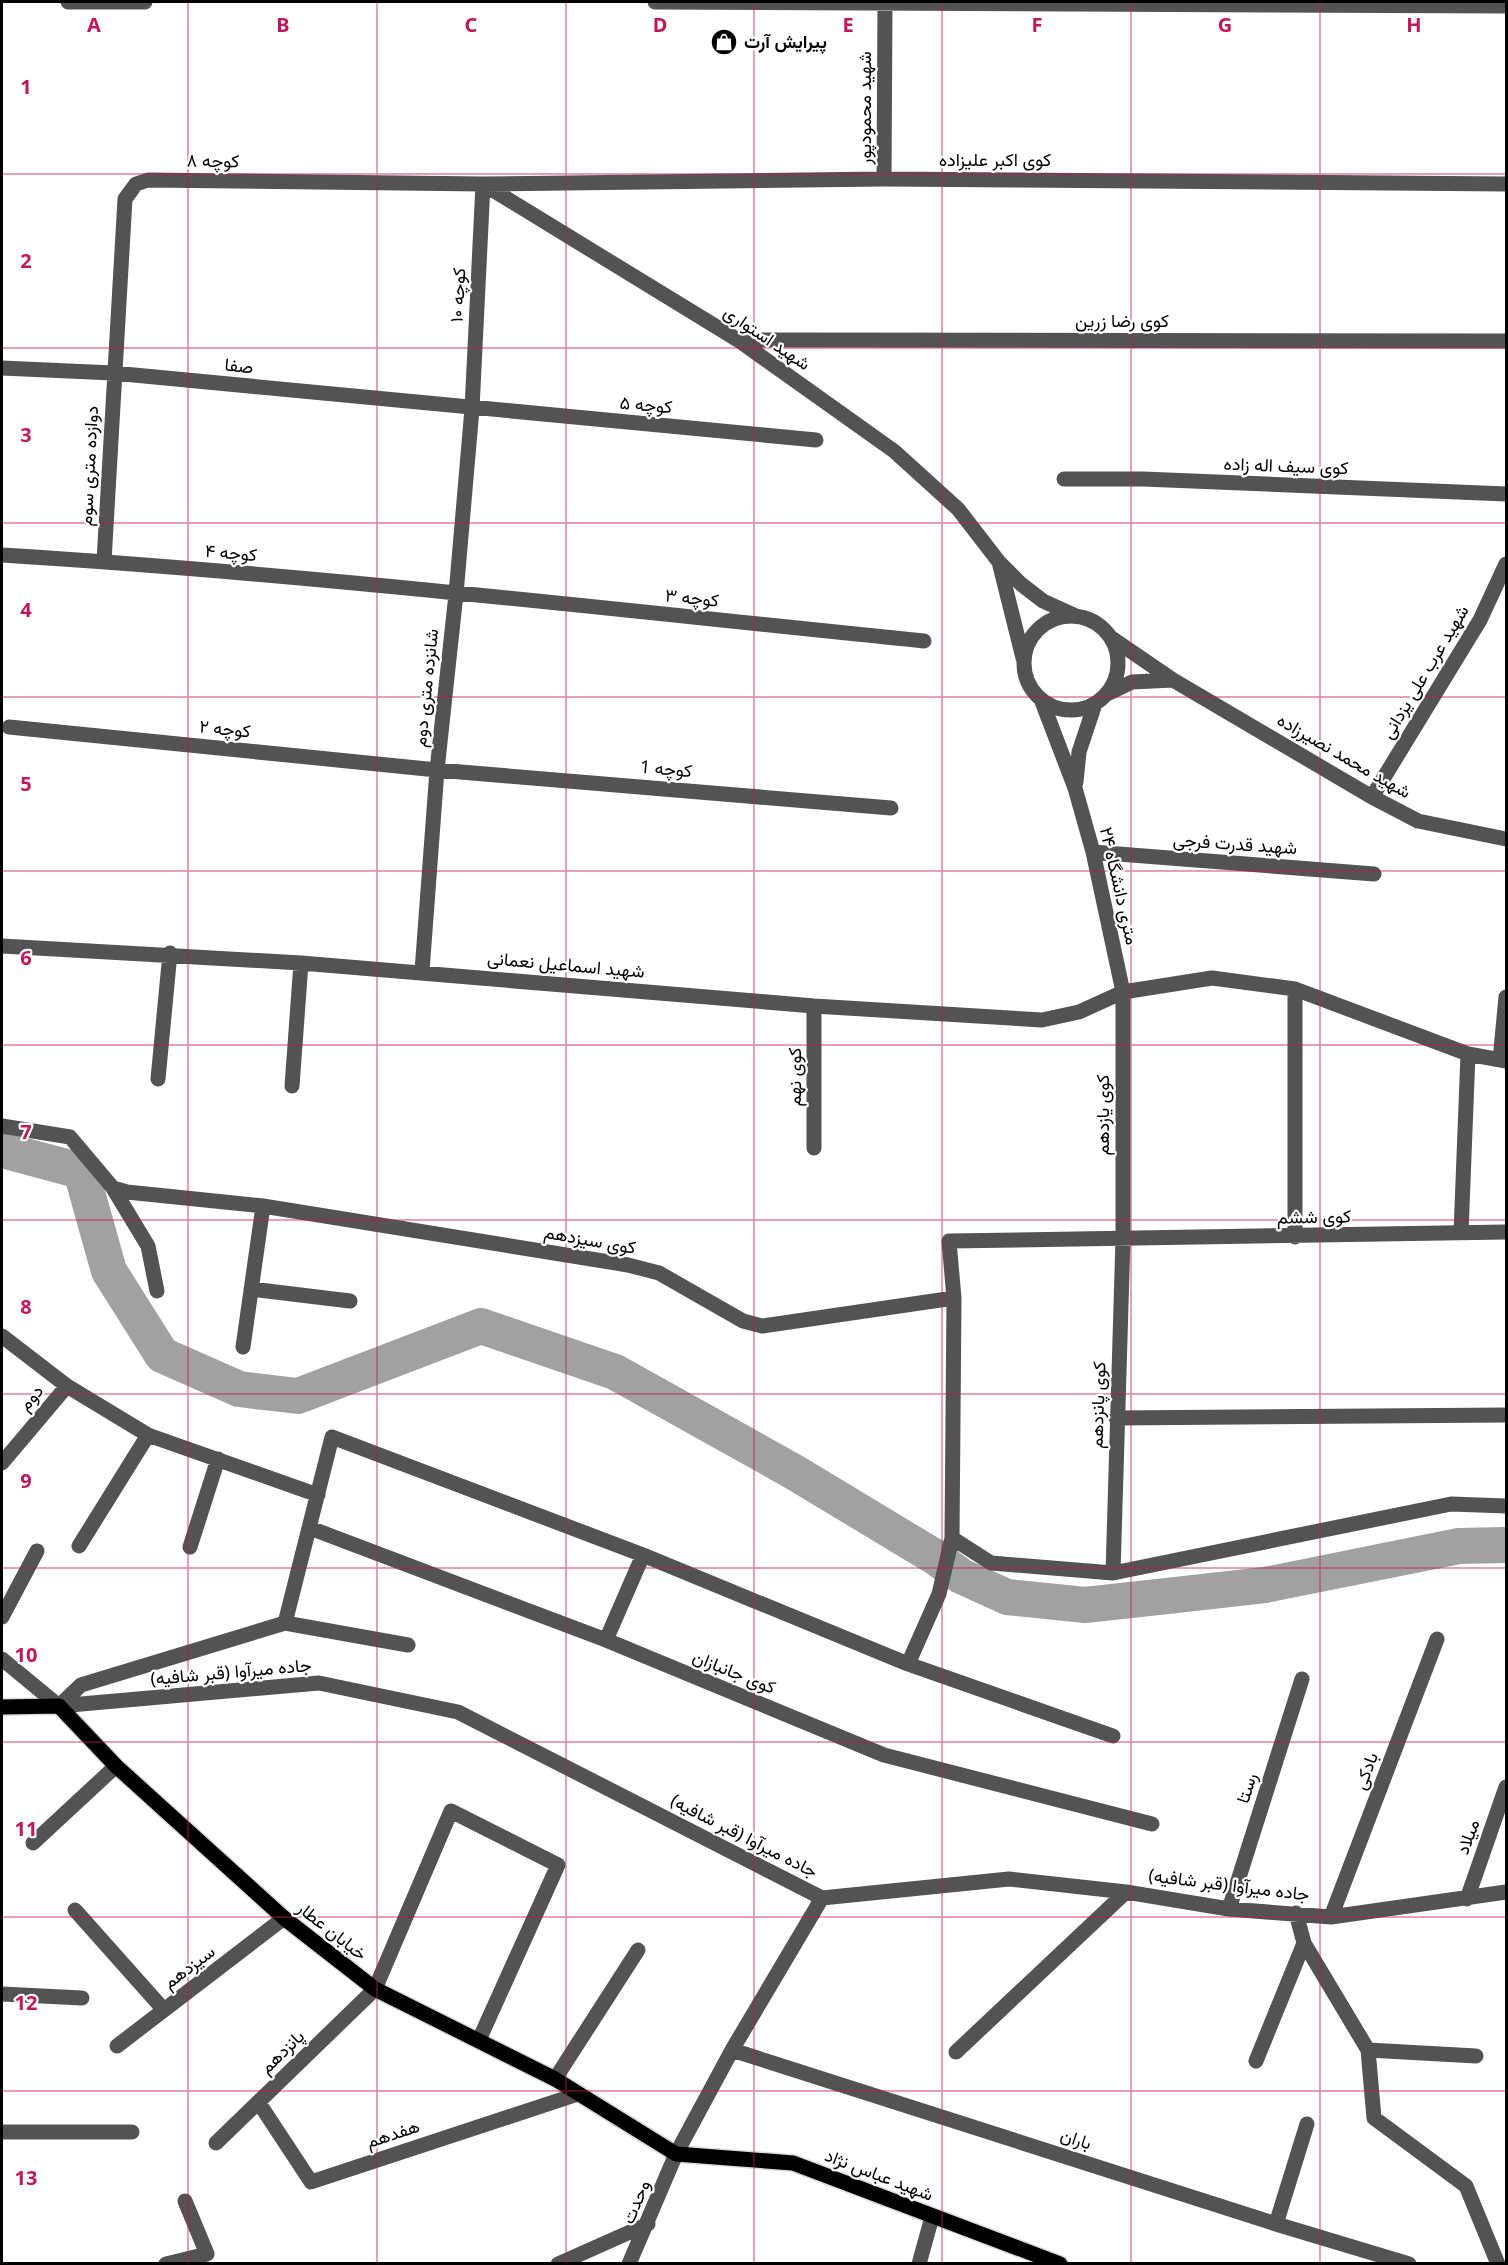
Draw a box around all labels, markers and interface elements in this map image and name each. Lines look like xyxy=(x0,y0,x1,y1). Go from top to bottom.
text: A xyxy=(87,11,101,38)
text: B xyxy=(276,11,290,38)
text: C xyxy=(465,11,478,38)
text: D xyxy=(653,11,667,38)
text: E xyxy=(842,11,854,38)
text: F xyxy=(1032,11,1042,38)
text: G xyxy=(1218,11,1232,38)
text: H xyxy=(1406,11,1422,38)
shop icon: پیرایش آرت xyxy=(709,27,739,57)
place label: پیرایش آرت xyxy=(744,29,827,54)
street label: شهید محمودپور xyxy=(852,51,877,166)
text: 1 xyxy=(20,73,32,100)
street label: کوی اکبر علیزاده xyxy=(939,147,1051,171)
street label: کوچه ۸ xyxy=(186,148,240,173)
text: 2 xyxy=(20,247,32,274)
street label: کوچه ۱۰ xyxy=(444,267,471,323)
street label: شهید استواری xyxy=(719,299,816,375)
street label: کوی رضا زرین xyxy=(1075,308,1169,332)
street label: صفا xyxy=(224,352,255,378)
street label: کوچه ۵ xyxy=(619,390,673,419)
street label: دوازده متری سوم xyxy=(73,405,104,527)
text: 3 xyxy=(20,421,32,448)
street label: کوی سیف اله زاده xyxy=(1223,451,1349,479)
street label: کوچه ۴ xyxy=(204,538,258,567)
street label: کوچه ۳ xyxy=(664,582,720,613)
text: 4 xyxy=(20,596,32,623)
street label: شهید عرب علی یزدانی xyxy=(1375,600,1474,743)
street label: شانزده متری دوم xyxy=(407,627,444,748)
street label: شهید محمد نصیرزاده xyxy=(1273,707,1416,803)
street label: کوچه ۲ xyxy=(198,713,252,744)
street label: کوچه 1 xyxy=(639,754,693,783)
text: 5 xyxy=(20,770,32,797)
street label: ۲۴ متری دانشگاه xyxy=(1095,825,1145,947)
street label: شهید قدرت فرجی xyxy=(1172,827,1298,859)
text: 6 xyxy=(20,944,32,971)
street label: شهید اسماعیل نعمانی xyxy=(486,945,646,983)
street label: کوی نهم xyxy=(782,1048,807,1106)
street label: کوی یازدهم xyxy=(1090,1075,1115,1155)
text: 7 xyxy=(20,1118,32,1145)
street label: کوی ششم xyxy=(1277,1203,1351,1230)
street label: کوی سیزدهم xyxy=(542,1219,638,1260)
text: 8 xyxy=(20,1293,32,1320)
street label: کوی پانزدهم xyxy=(1083,1361,1112,1449)
street label: دوم xyxy=(12,1379,49,1416)
text: 9 xyxy=(20,1467,32,1494)
text: 10 xyxy=(15,1641,37,1668)
street label: کوی جانبازان xyxy=(689,1644,779,1699)
street label: جاده میرآوا (قبر شافیه) xyxy=(149,1652,313,1690)
street label: بادکی xyxy=(1347,1749,1383,1793)
street label: رستا xyxy=(1230,1769,1262,1806)
street label: جاده میرآوا (قبر شافیه) xyxy=(667,1788,822,1883)
text: 11 xyxy=(15,1815,37,1842)
street label: میلاد xyxy=(1450,1816,1484,1857)
street label: جاده میرآوا (قبر شافیه) xyxy=(1147,1862,1311,1906)
street label: خیابان عطار xyxy=(292,1895,373,1965)
street label: سیزدهم xyxy=(157,1939,220,1994)
text: 12 xyxy=(15,1989,37,2016)
street label: پانزدهم xyxy=(254,2024,310,2079)
street label: هفدهم xyxy=(363,2113,423,2154)
street label: باران xyxy=(1058,2122,1095,2154)
street label: شهید عباس نژاد xyxy=(822,2142,937,2206)
text: 13 xyxy=(15,2164,37,2191)
street label: وحدت xyxy=(615,2176,655,2227)

